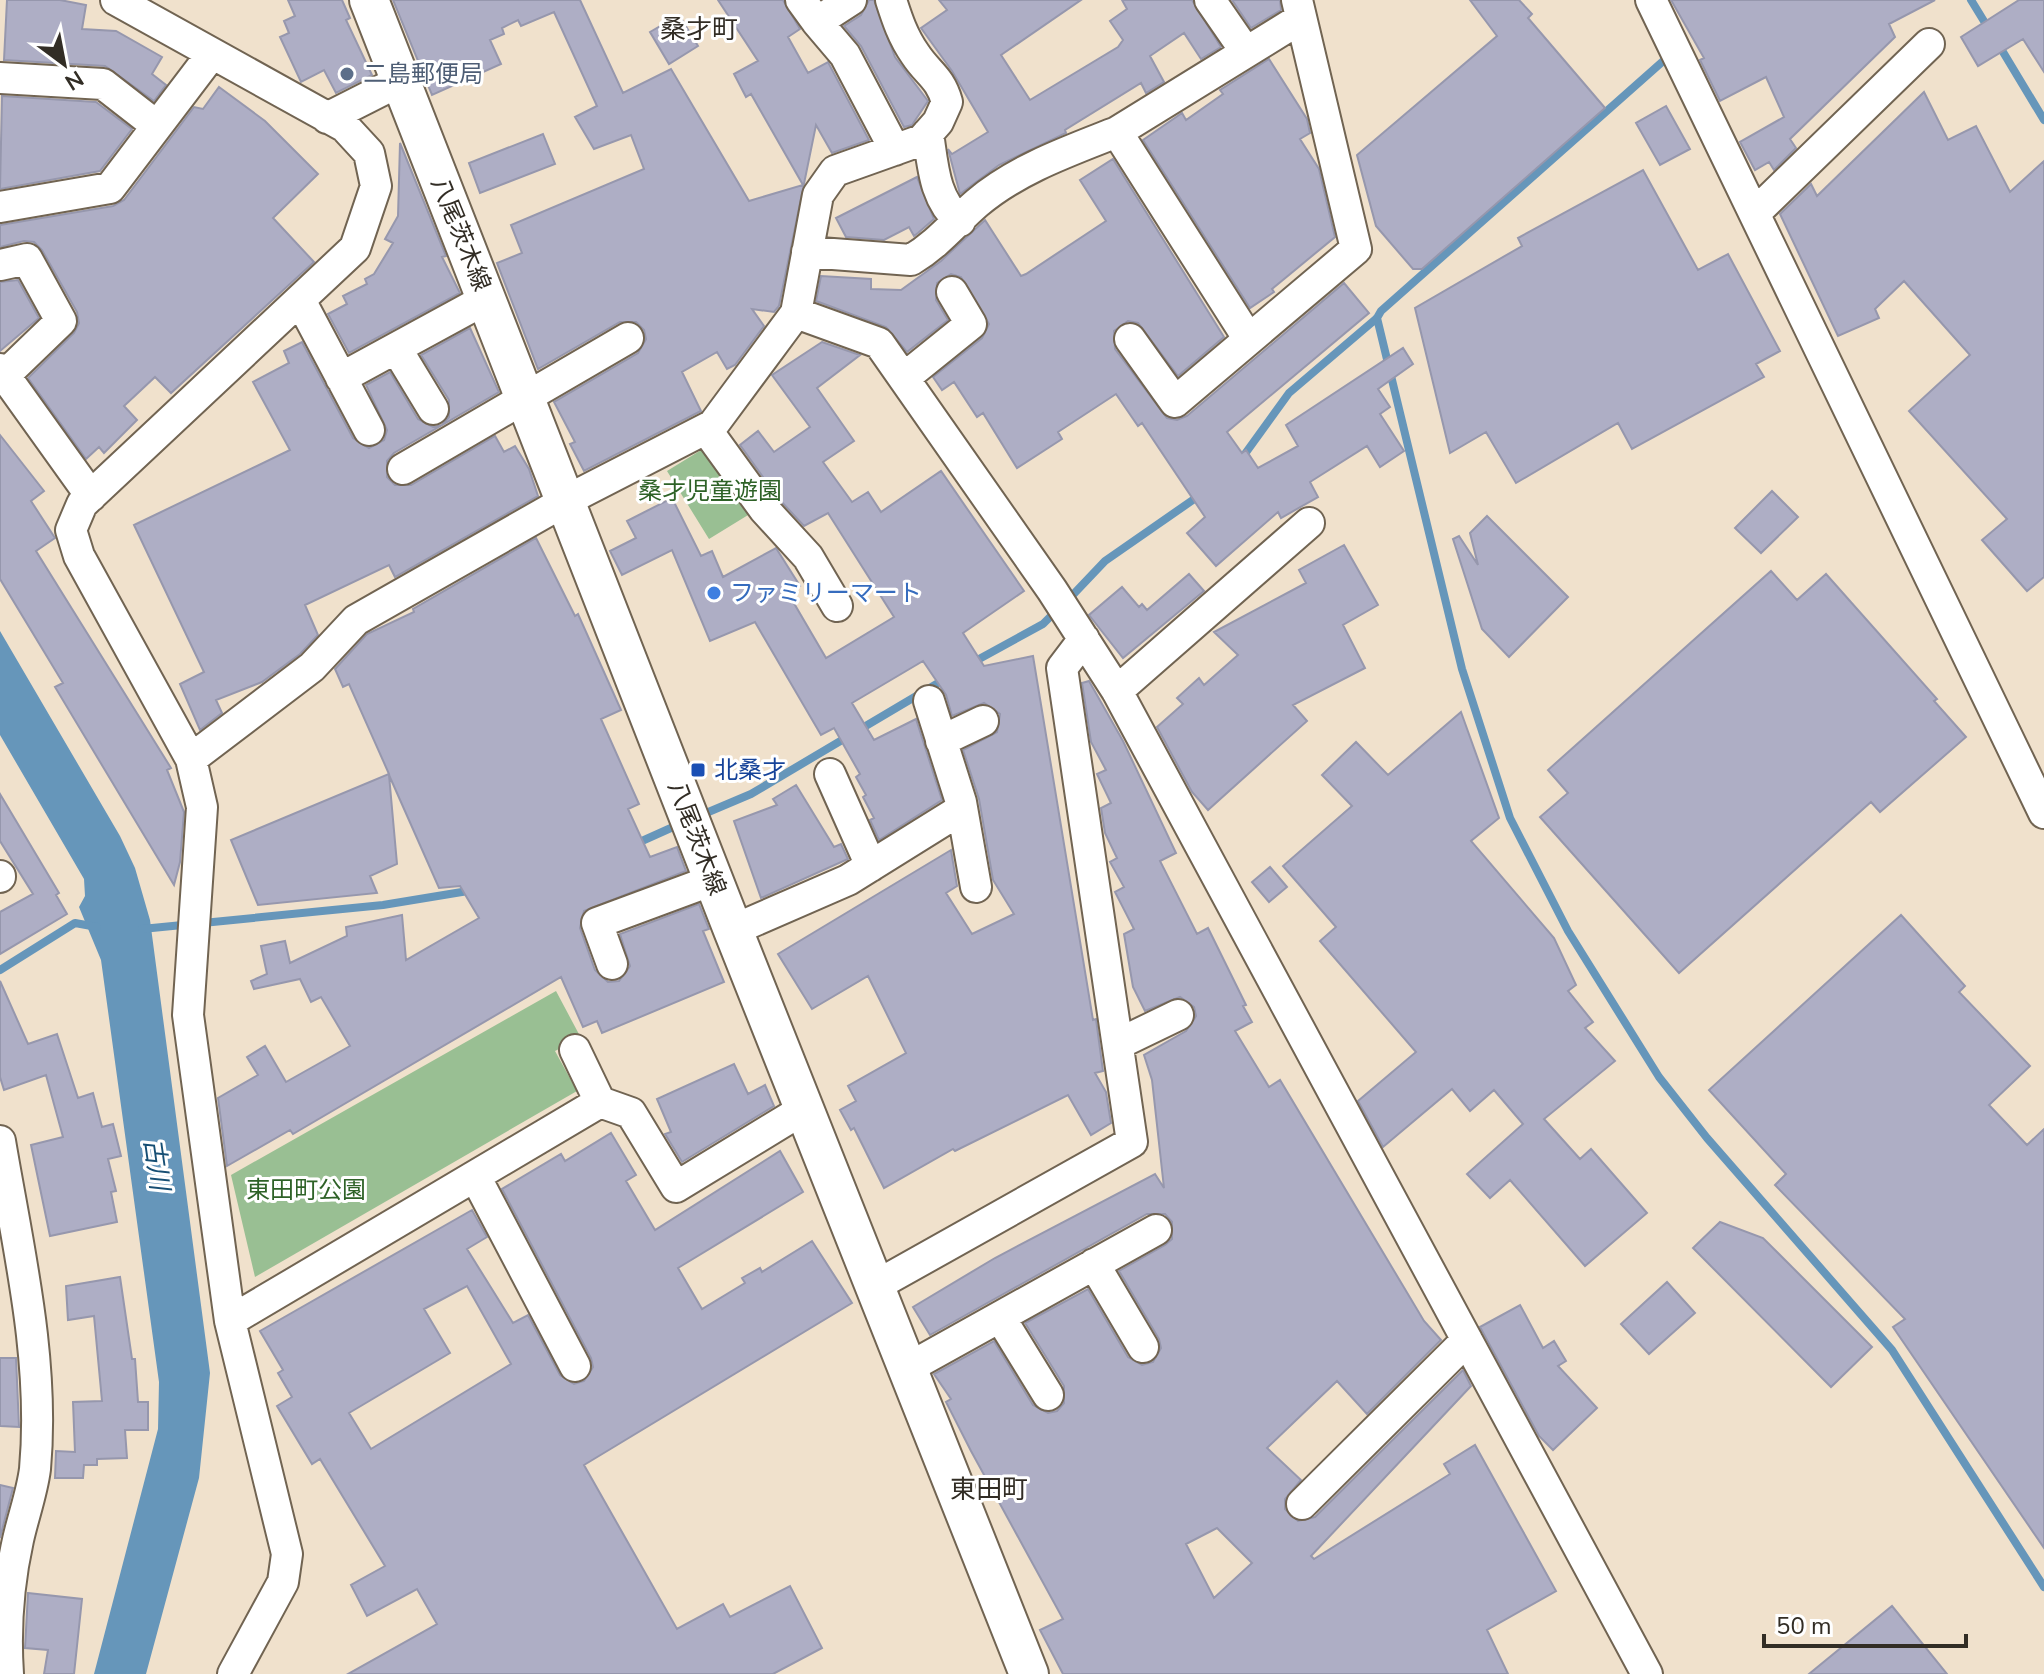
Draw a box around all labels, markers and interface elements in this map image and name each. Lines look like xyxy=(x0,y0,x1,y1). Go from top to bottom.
district label: 桑才町 xyxy=(660,12,738,47)
north arrow xyxy=(24,24,104,104)
place label: 二島郵便局 xyxy=(363,58,483,90)
text: N xyxy=(59,63,89,97)
marker: 二島郵便局 xyxy=(338,65,356,83)
street label: 八尾茨木線 xyxy=(424,172,498,296)
park label: 桑才児童遊園 xyxy=(638,475,782,507)
place label: ファミリーマート xyxy=(730,577,922,609)
marker: ファミリーマート xyxy=(705,584,723,602)
place label: 北桑才 xyxy=(714,754,786,786)
marker: 北桑才 xyxy=(689,761,707,779)
street label: 八尾茨木線 xyxy=(661,776,733,900)
water label: 古川 xyxy=(136,1136,178,1195)
park label: 東田町公園 xyxy=(246,1174,366,1206)
district label: 東田町 xyxy=(950,1472,1028,1507)
scale bar xyxy=(1764,1598,1966,1648)
text: 50 m xyxy=(1776,1610,1832,1642)

